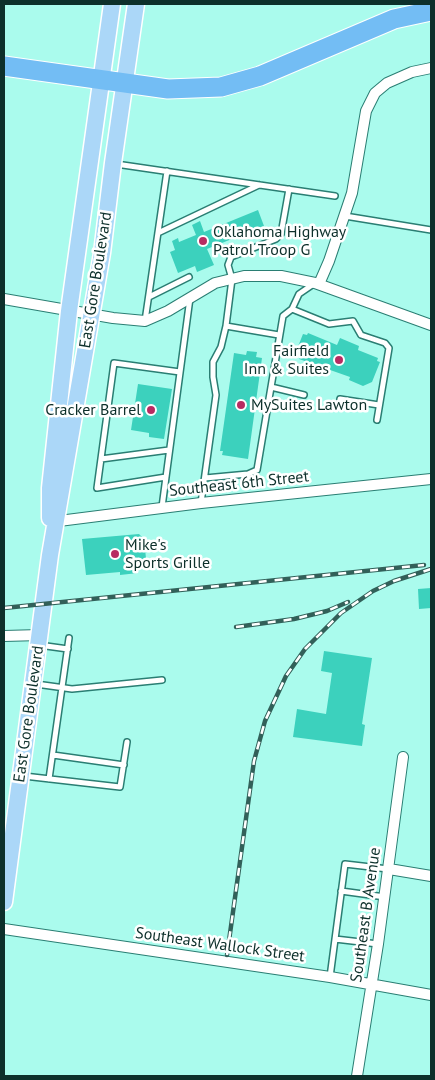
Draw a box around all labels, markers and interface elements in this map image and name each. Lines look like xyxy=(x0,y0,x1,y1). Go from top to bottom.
street label: East Gore Boulevard xyxy=(76,210,116,350)
place label: Oklahoma Highway Patrol Troop G xyxy=(213,222,346,260)
marker: Oklahoma Highway Patrol Troop G xyxy=(197,235,209,247)
place label: Fairfield Inn & Suites xyxy=(244,341,329,379)
marker: Fairfield Inn & Suites xyxy=(333,354,345,366)
place label: MySuites Lawton xyxy=(251,395,367,415)
marker: MySuites Lawton xyxy=(235,399,247,411)
place label: Cracker Barrel xyxy=(45,400,141,420)
marker: Cracker Barrel xyxy=(145,404,157,416)
street label: Southeast 6th Street xyxy=(168,467,310,501)
place label: Mike's Sports Grille xyxy=(125,535,210,573)
marker: Mike's Sports Grille xyxy=(109,548,121,560)
street label: East Gore Boulevard xyxy=(10,644,48,784)
street label: Southeast B Avenue xyxy=(347,846,385,984)
street label: Southeast Wallock Street xyxy=(134,924,306,966)

